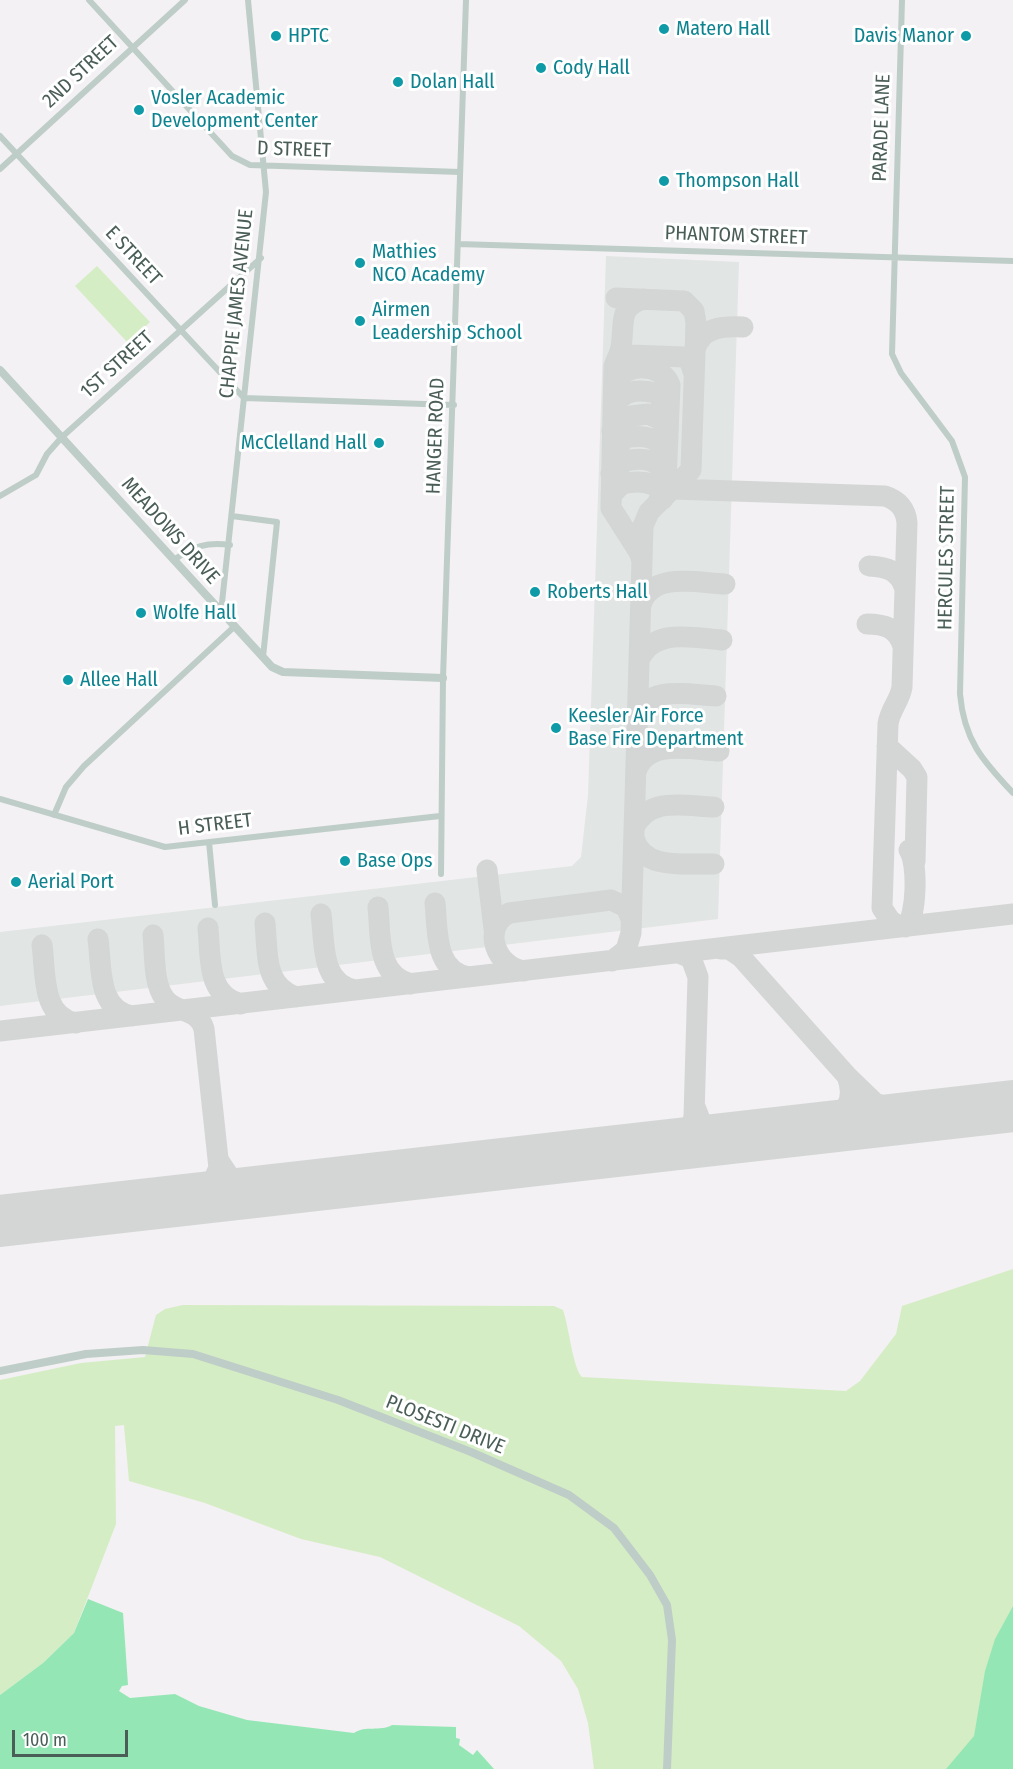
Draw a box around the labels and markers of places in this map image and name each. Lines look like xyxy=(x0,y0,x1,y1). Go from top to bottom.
place label: Matero Hall xyxy=(676,17,770,41)
marker: Matero Hall xyxy=(657,22,671,36)
place label: HPTC xyxy=(288,24,329,48)
place label: Davis Manor xyxy=(854,24,954,48)
marker: HPTC xyxy=(269,29,283,43)
marker: Davis Manor xyxy=(959,29,973,43)
place label: Cody Hall xyxy=(553,56,630,80)
marker: Cody Hall xyxy=(534,61,548,75)
place label: Dolan Hall xyxy=(410,70,495,94)
marker: Dolan Hall xyxy=(391,75,405,89)
place label: Vosler Academic Development Center xyxy=(151,86,318,133)
marker: Vosler Academic Development Center xyxy=(132,103,146,117)
place label: Thompson Hall xyxy=(676,169,799,193)
marker: Thompson Hall xyxy=(657,174,671,188)
place label: Mathies NCO Academy xyxy=(372,240,485,287)
marker: Mathies NCO Academy xyxy=(353,256,367,270)
place label: Airmen Leadership School xyxy=(372,298,522,345)
marker: Airmen Leadership School xyxy=(353,314,367,328)
place label: McClelland Hall xyxy=(241,431,367,455)
marker: McClelland Hall xyxy=(372,436,386,450)
place label: Roberts Hall xyxy=(547,580,648,604)
marker: Roberts Hall xyxy=(528,585,542,599)
place label: Wolfe Hall xyxy=(153,601,236,625)
marker: Wolfe Hall xyxy=(134,606,148,620)
place label: Allee Hall xyxy=(80,668,158,692)
marker: Allee Hall xyxy=(61,673,75,687)
place label: Keesler Air Force Base Fire Department xyxy=(568,704,743,751)
marker: Keesler Air Force Base Fire Department xyxy=(549,721,563,735)
place label: Base Ops xyxy=(357,849,432,873)
marker: Base Ops xyxy=(338,854,352,868)
place label: Aerial Port xyxy=(28,870,114,894)
marker: Aerial Port xyxy=(9,875,23,889)

